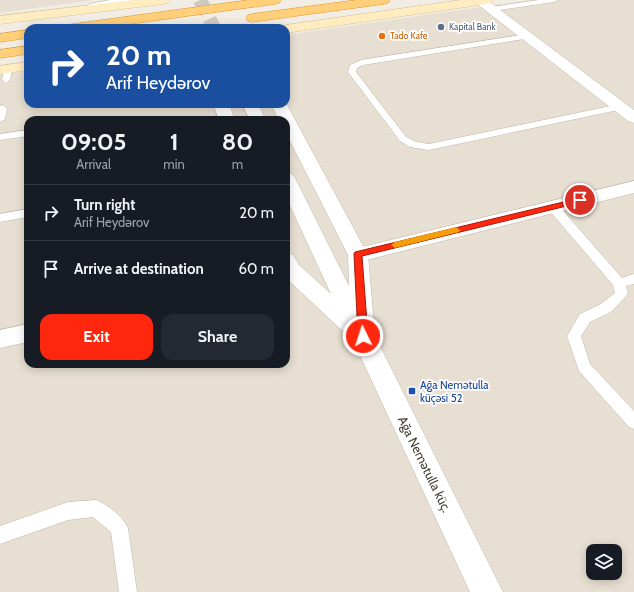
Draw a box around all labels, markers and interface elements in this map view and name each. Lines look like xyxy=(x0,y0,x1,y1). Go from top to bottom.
place label: Kapital Bank xyxy=(449,21,496,32)
marker: Kapital Bank xyxy=(436,22,446,32)
place label: Tado Kafe xyxy=(390,30,428,41)
marker: Tado Kafe xyxy=(377,31,387,41)
text: 20 m xyxy=(106,38,171,72)
icon: right xyxy=(40,40,92,92)
text: Arif Heydərov xyxy=(106,72,210,94)
text: 09:05 xyxy=(61,127,126,156)
text: 1 xyxy=(170,127,178,156)
text: 80 xyxy=(222,127,253,156)
text: Arrival xyxy=(76,156,111,172)
text: min xyxy=(163,156,185,172)
text: m xyxy=(232,156,243,172)
pin xyxy=(563,183,597,217)
icon: arrive xyxy=(569,189,591,211)
text: Turn right xyxy=(74,196,135,214)
icon: right xyxy=(40,202,62,224)
text: 20 m xyxy=(239,204,274,222)
text: Arif Heydərov xyxy=(74,214,149,230)
icon: arrive xyxy=(40,258,62,280)
text: Arrive at destination xyxy=(74,260,204,278)
text: 60 m xyxy=(238,260,274,278)
button: Exit xyxy=(40,314,153,360)
button: Share xyxy=(161,314,274,360)
position arrow xyxy=(342,315,384,357)
place label: Ağa Nemətulla küçəsi 52 xyxy=(420,378,489,405)
marker: Ağa Nemətulla küçəsi 52 xyxy=(407,386,417,396)
street label: Ağa Nemətulla küç. xyxy=(395,413,455,515)
map controls xyxy=(586,544,622,580)
button: layers xyxy=(586,544,622,580)

